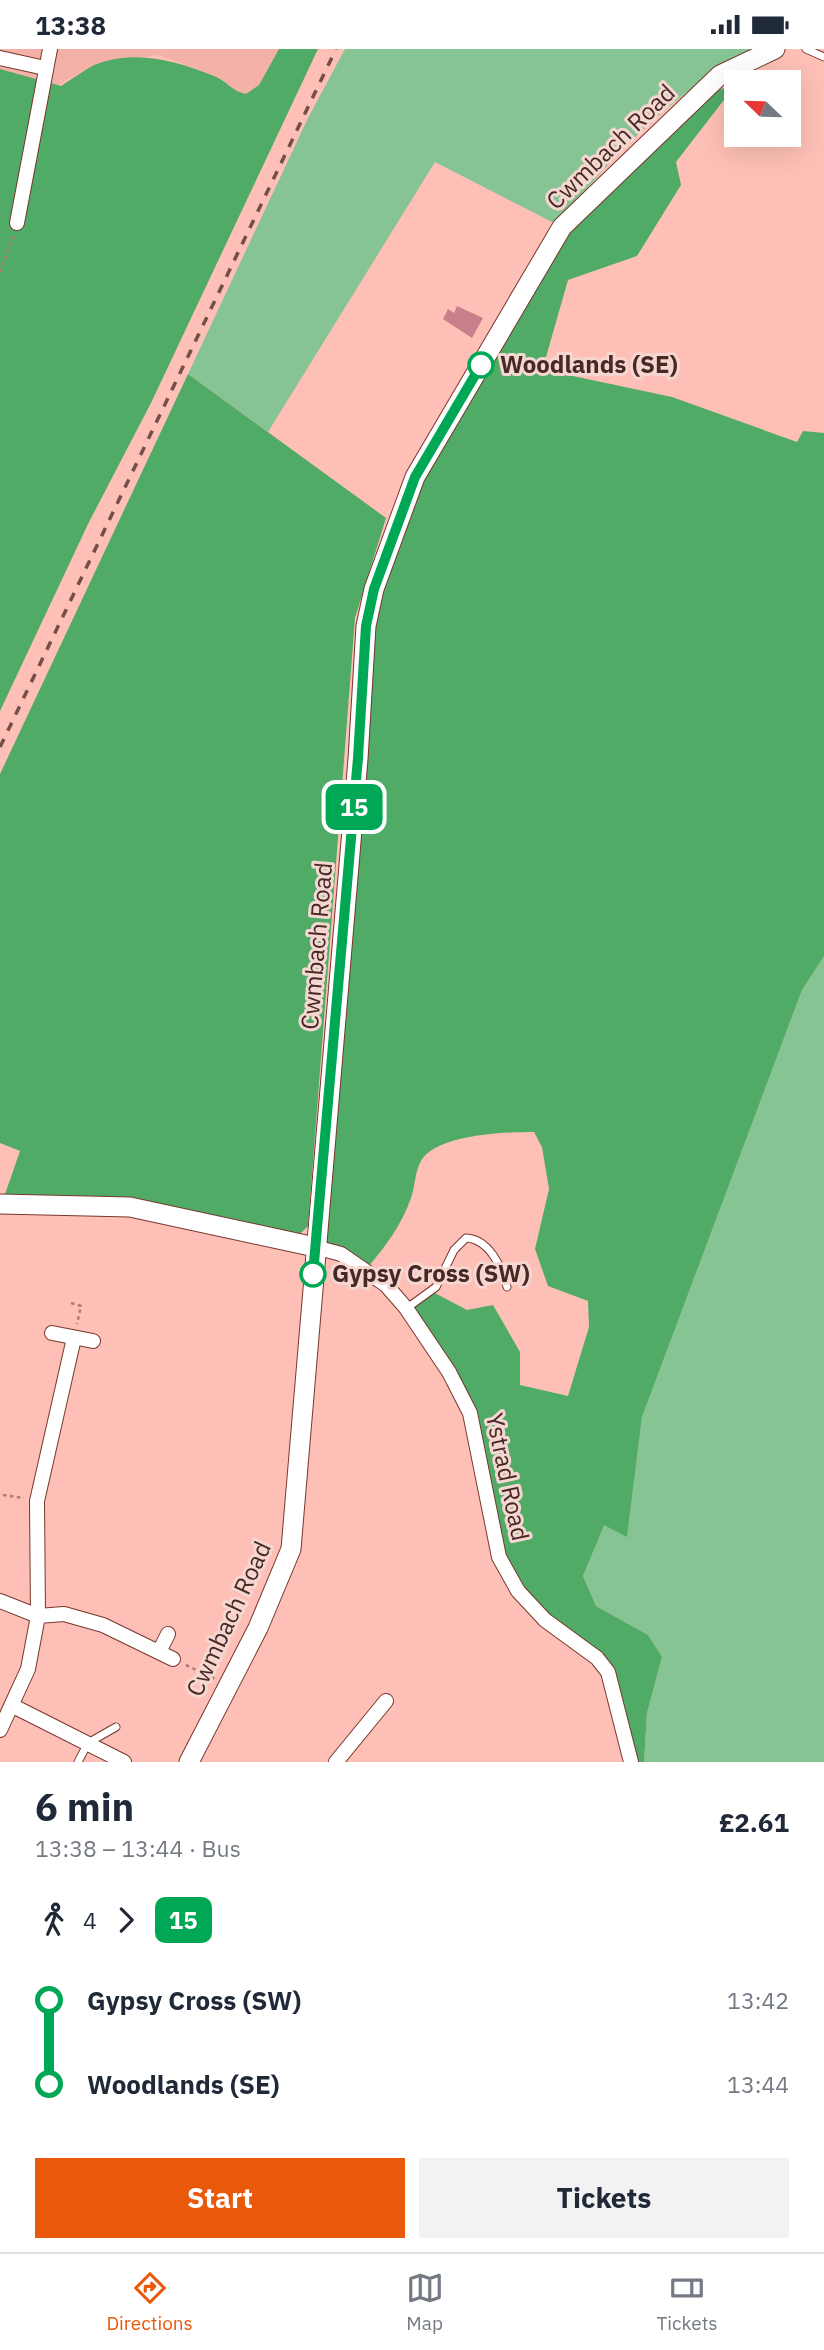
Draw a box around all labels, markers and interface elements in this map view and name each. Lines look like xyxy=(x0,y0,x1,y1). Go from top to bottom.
text: 13:38 xyxy=(35,8,106,42)
north arrow xyxy=(724,70,802,147)
map controls xyxy=(724,70,801,147)
street label: Cwmbach Road xyxy=(539,77,682,216)
place label: Woodlands (SE) xyxy=(500,348,678,380)
marker: Woodlands (SE) xyxy=(468,352,494,378)
line badge: 15 xyxy=(322,784,386,830)
text: 15 xyxy=(340,791,368,823)
street label: Cwmbach Road xyxy=(293,861,339,1031)
place label: Gypsy Cross (SW) xyxy=(332,1257,530,1289)
marker: Gypsy Cross (SW) xyxy=(300,1261,326,1287)
street label: Ystrad Road xyxy=(479,1410,537,1543)
street label: Cwmbach Road xyxy=(178,1536,278,1701)
text: 6 min xyxy=(35,1782,134,1831)
text: £2.61 xyxy=(719,1805,789,1839)
text: 13:38 – 13:44 · Bus xyxy=(35,1833,241,1863)
icon: walk xyxy=(35,1901,73,1939)
icon: forward xyxy=(107,1901,145,1939)
text: 15 xyxy=(169,1904,198,1936)
text: 4 xyxy=(83,1905,97,1935)
text: Gypsy Cross (SW) xyxy=(87,1983,301,2017)
text: 13:42 xyxy=(727,1985,789,2015)
text: Woodlands (SE) xyxy=(87,2067,280,2101)
text: 13:44 xyxy=(727,2069,789,2099)
button: Start xyxy=(35,2158,405,2238)
button: Tickets xyxy=(419,2158,789,2238)
tab: Directions xyxy=(106,2269,193,2335)
tab: Map xyxy=(406,2269,444,2335)
tab: Tickets xyxy=(656,2269,718,2335)

